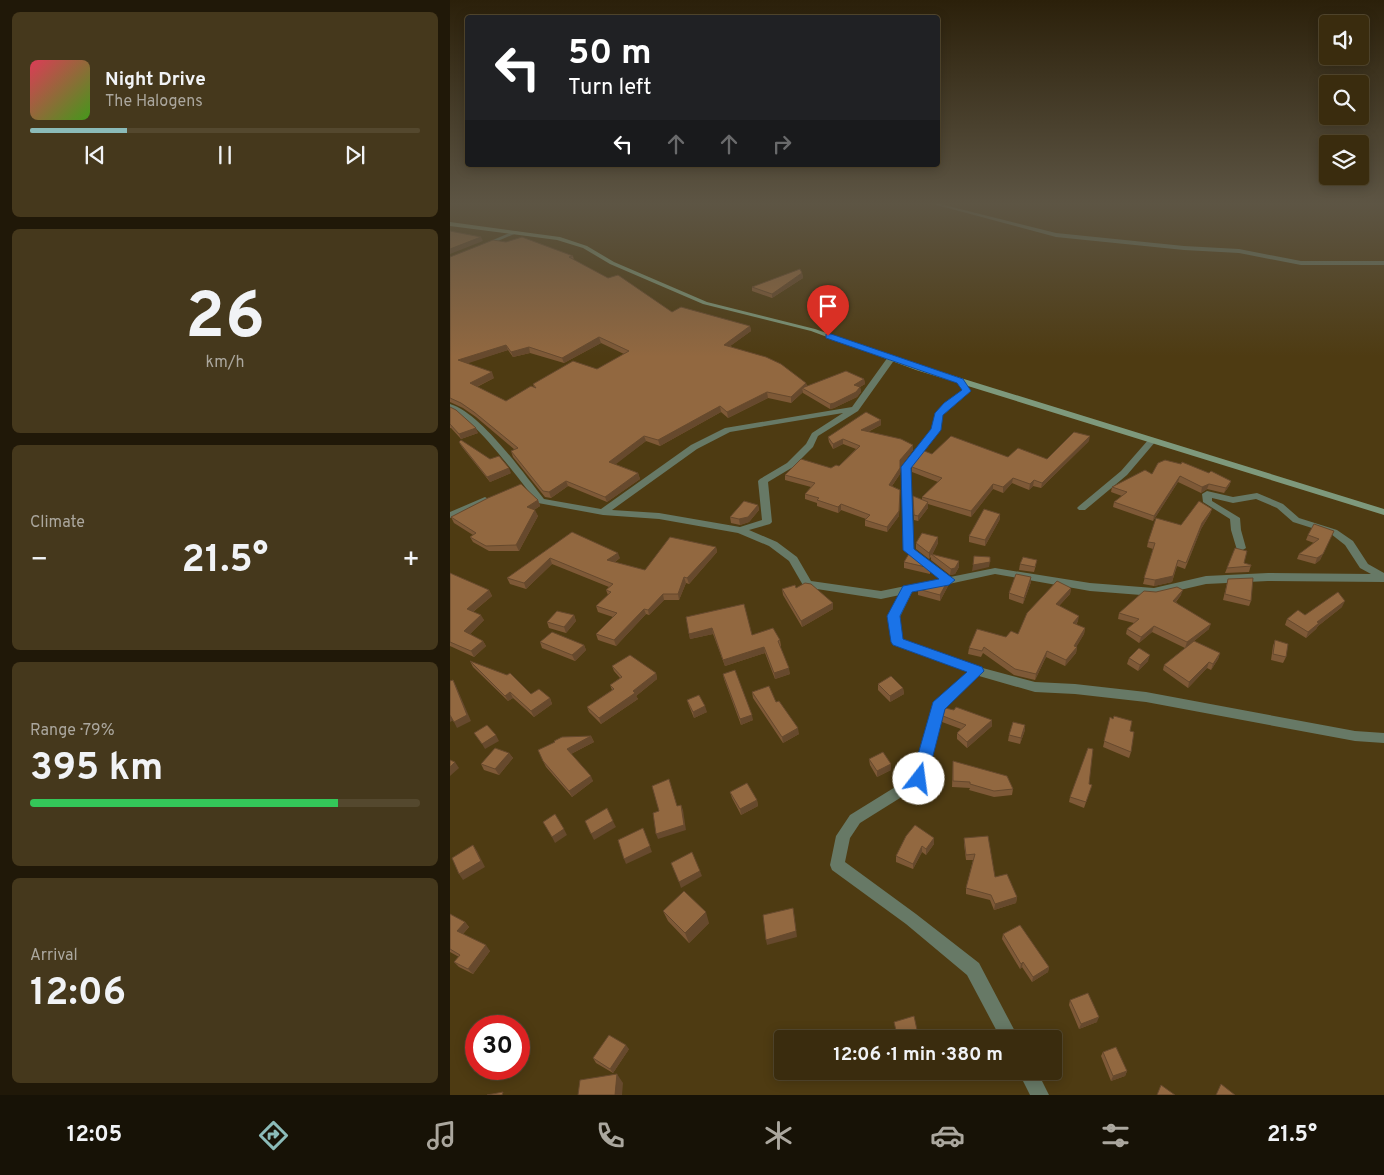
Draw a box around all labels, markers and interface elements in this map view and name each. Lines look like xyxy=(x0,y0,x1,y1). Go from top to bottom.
map controls xyxy=(1319,15,1369,185)
button: sound xyxy=(1319,15,1369,65)
text: 50 m xyxy=(568,32,652,76)
icon: left xyxy=(485,35,550,100)
text: Night Drive xyxy=(105,68,206,92)
text: Turn left xyxy=(568,75,651,102)
button: search xyxy=(1319,75,1369,125)
text: The Halogens xyxy=(105,92,203,112)
icon: left xyxy=(609,130,637,158)
icon: ahead xyxy=(662,130,690,158)
icon: ahead xyxy=(715,130,743,158)
icon: right xyxy=(768,130,796,158)
button: layers xyxy=(1319,135,1369,185)
icon: previous xyxy=(81,141,109,169)
icon: pause xyxy=(211,141,239,169)
icon: next xyxy=(341,141,369,169)
text: 26 xyxy=(185,279,265,361)
pin xyxy=(807,285,849,336)
icon: arrive xyxy=(814,292,842,320)
text: km/h xyxy=(206,353,244,373)
text: Climate xyxy=(30,513,85,533)
text: 21.5° xyxy=(182,537,268,586)
text: − xyxy=(30,543,48,579)
text: + xyxy=(402,543,420,579)
text: Range · 79% xyxy=(30,721,115,741)
text: 395 km xyxy=(30,745,163,794)
position arrow xyxy=(892,752,944,804)
text: Arrival xyxy=(30,946,78,966)
text: 12:06 xyxy=(30,970,126,1019)
speed limit sign: 30 xyxy=(465,1015,530,1080)
text: 12:06 · 1 min · 380 m xyxy=(833,1043,1003,1067)
icon: directions xyxy=(256,1118,291,1153)
icon: music xyxy=(424,1118,459,1153)
icon: phone xyxy=(593,1118,628,1153)
icon: climate xyxy=(761,1118,796,1153)
icon: car xyxy=(930,1118,965,1153)
icon: filters xyxy=(1098,1118,1133,1153)
text: 12:05 xyxy=(67,1122,122,1149)
text: 21.5° xyxy=(1267,1122,1317,1149)

